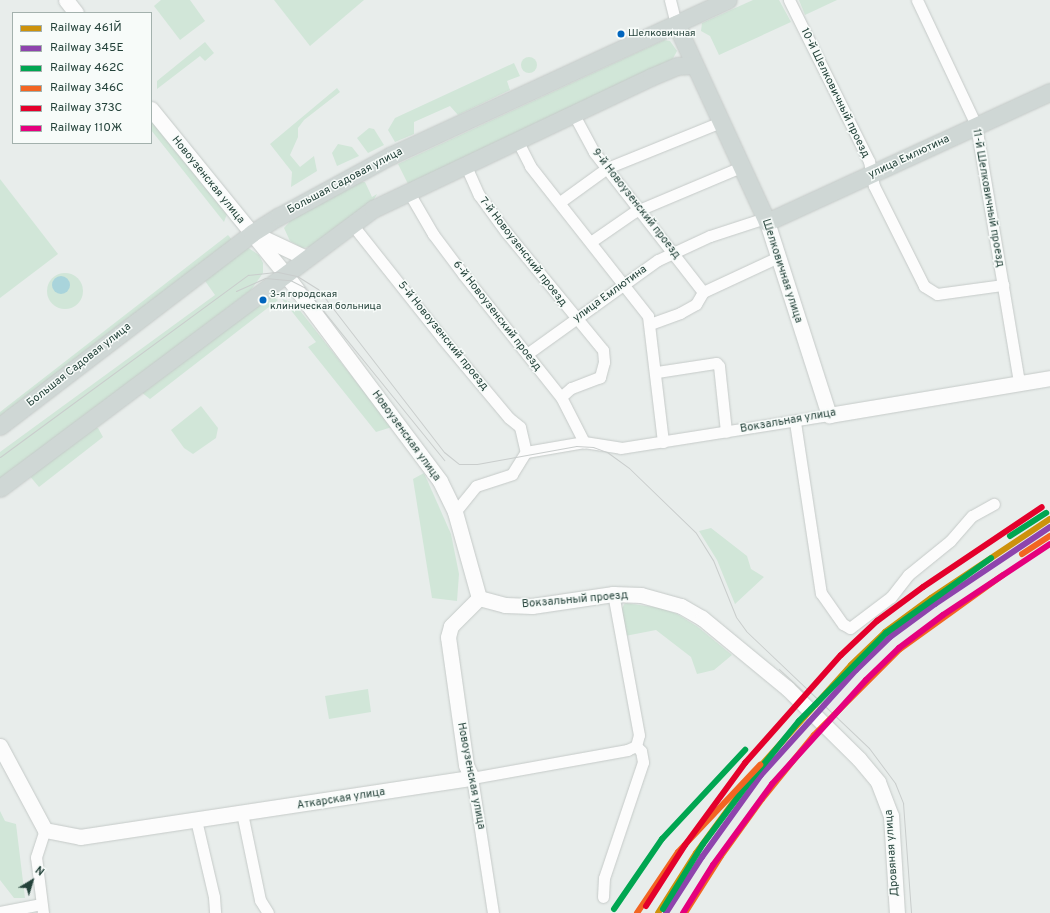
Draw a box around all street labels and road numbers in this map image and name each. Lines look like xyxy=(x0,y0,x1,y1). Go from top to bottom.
street label: 10-й Шелковичный проезд xyxy=(798,26,872,160)
street label: 11-й Шелковичный проезд xyxy=(969,128,1007,268)
street label: улица Емлютина xyxy=(866,132,952,182)
street label: Новоузенская улица xyxy=(169,134,247,226)
street label: Большая Садовая улица xyxy=(285,145,405,217)
street label: 9-й Новоузенский проезд xyxy=(589,146,683,262)
street label: 7-й Новоузенский проезд xyxy=(476,195,570,309)
street label: Шелковичная улица xyxy=(759,217,805,325)
street label: 6-й Новоузенский проезд xyxy=(450,258,544,374)
street label: улица Емлютина xyxy=(570,263,650,325)
street label: 5-й Новоузенский проезд xyxy=(395,279,491,393)
street label: Большая Садовая улица xyxy=(24,320,134,410)
street label: Новоузенская улица xyxy=(369,388,443,484)
street label: Вокзальная улица xyxy=(739,406,837,436)
street label: Вокзальный проезд xyxy=(521,589,629,611)
street label: Новоузенская улица xyxy=(454,721,488,831)
street label: Аткарская улица xyxy=(296,786,386,812)
street label: Дровяная улица xyxy=(882,809,902,897)

